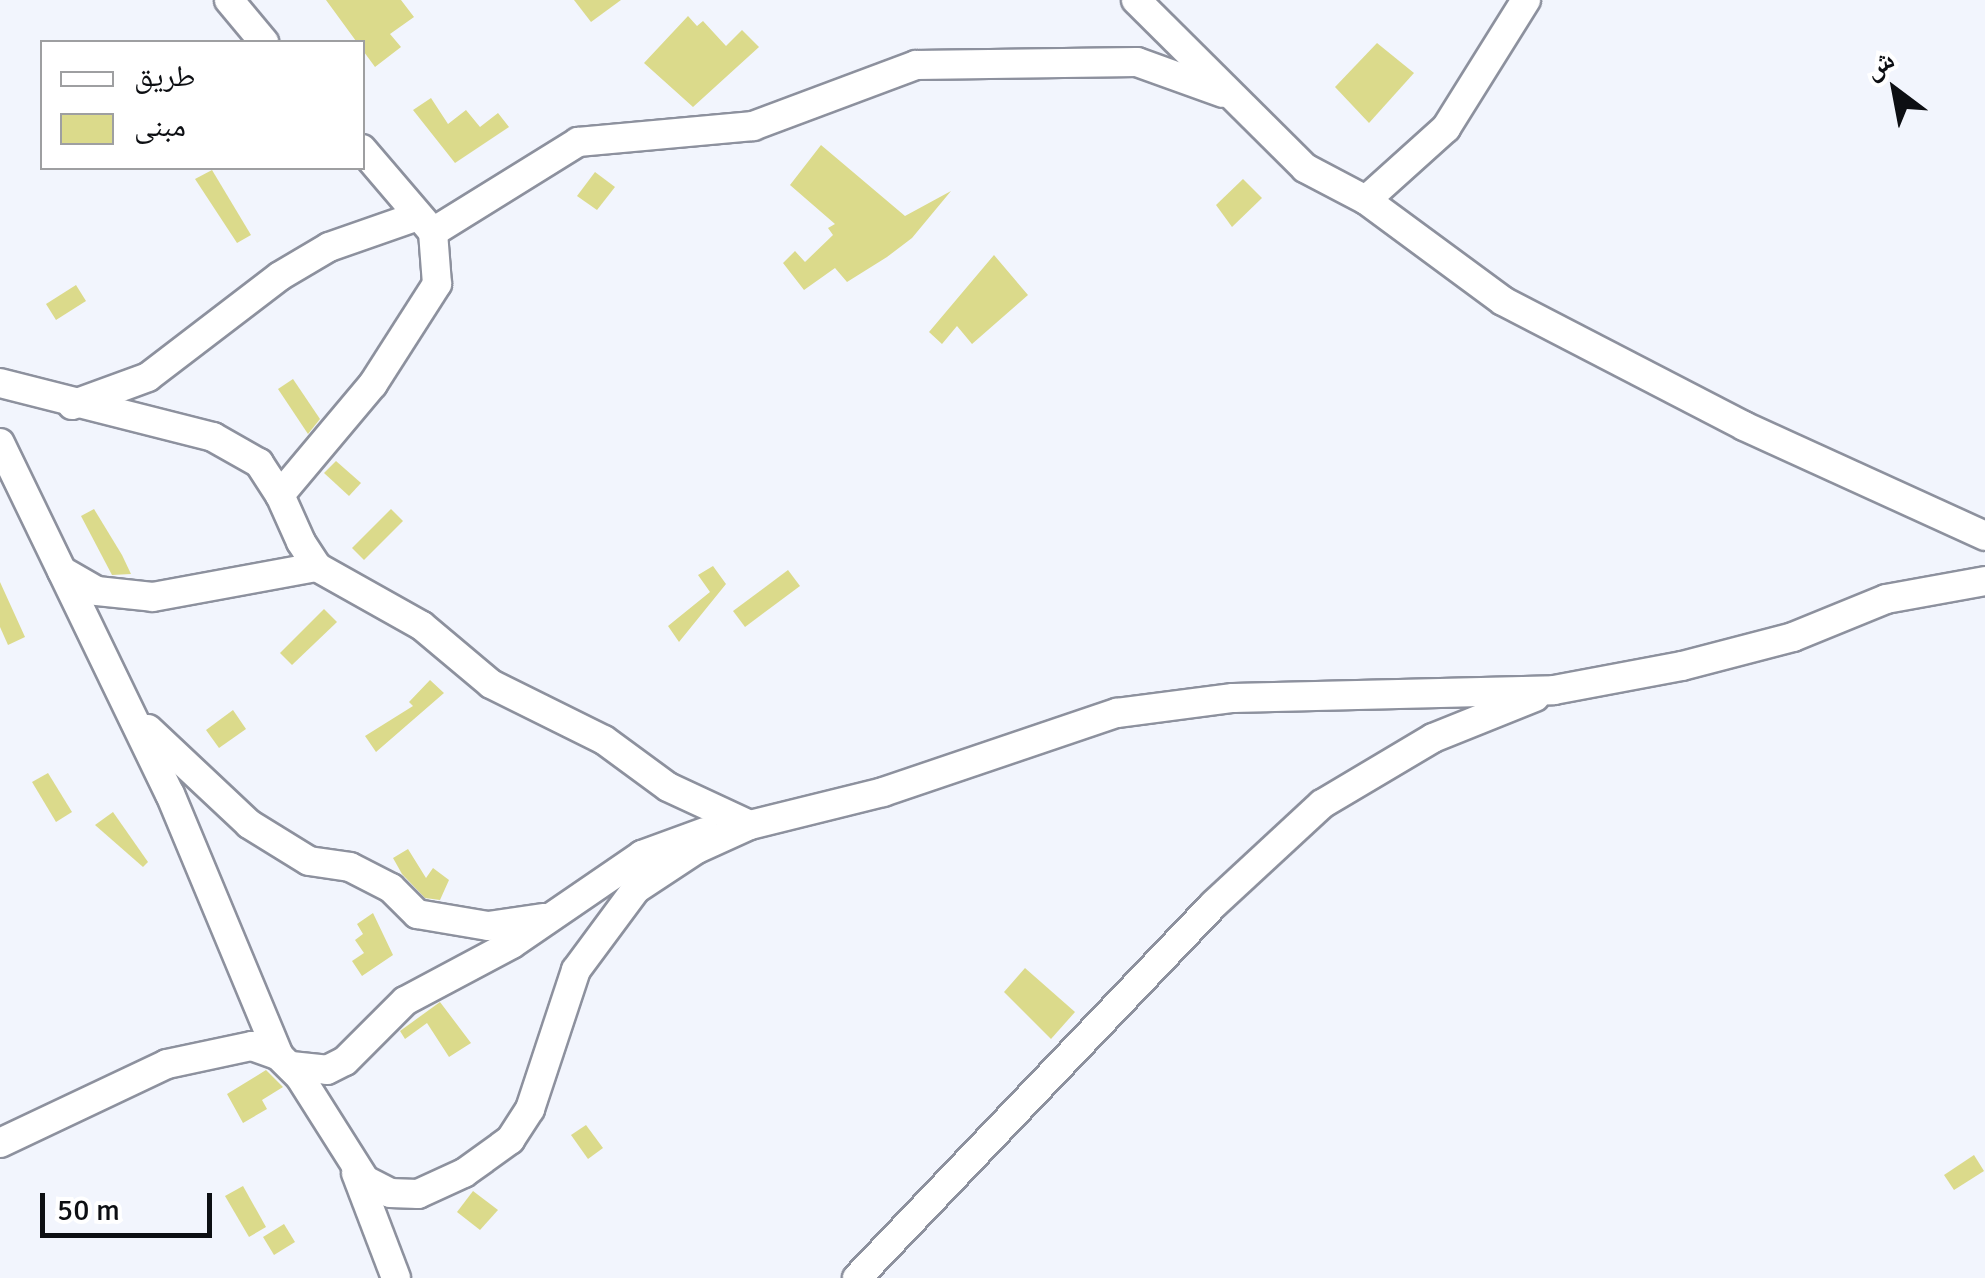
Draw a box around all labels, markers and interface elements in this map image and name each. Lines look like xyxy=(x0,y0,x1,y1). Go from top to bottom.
legend xyxy=(40,40,365,170)
north arrow xyxy=(1845,40,1945,140)
text: ش xyxy=(1857,42,1901,87)
text: طريق xyxy=(134,58,195,95)
text: مبنى xyxy=(134,108,186,145)
scale bar xyxy=(45,1173,218,1235)
text: 50 m xyxy=(57,1192,120,1229)

